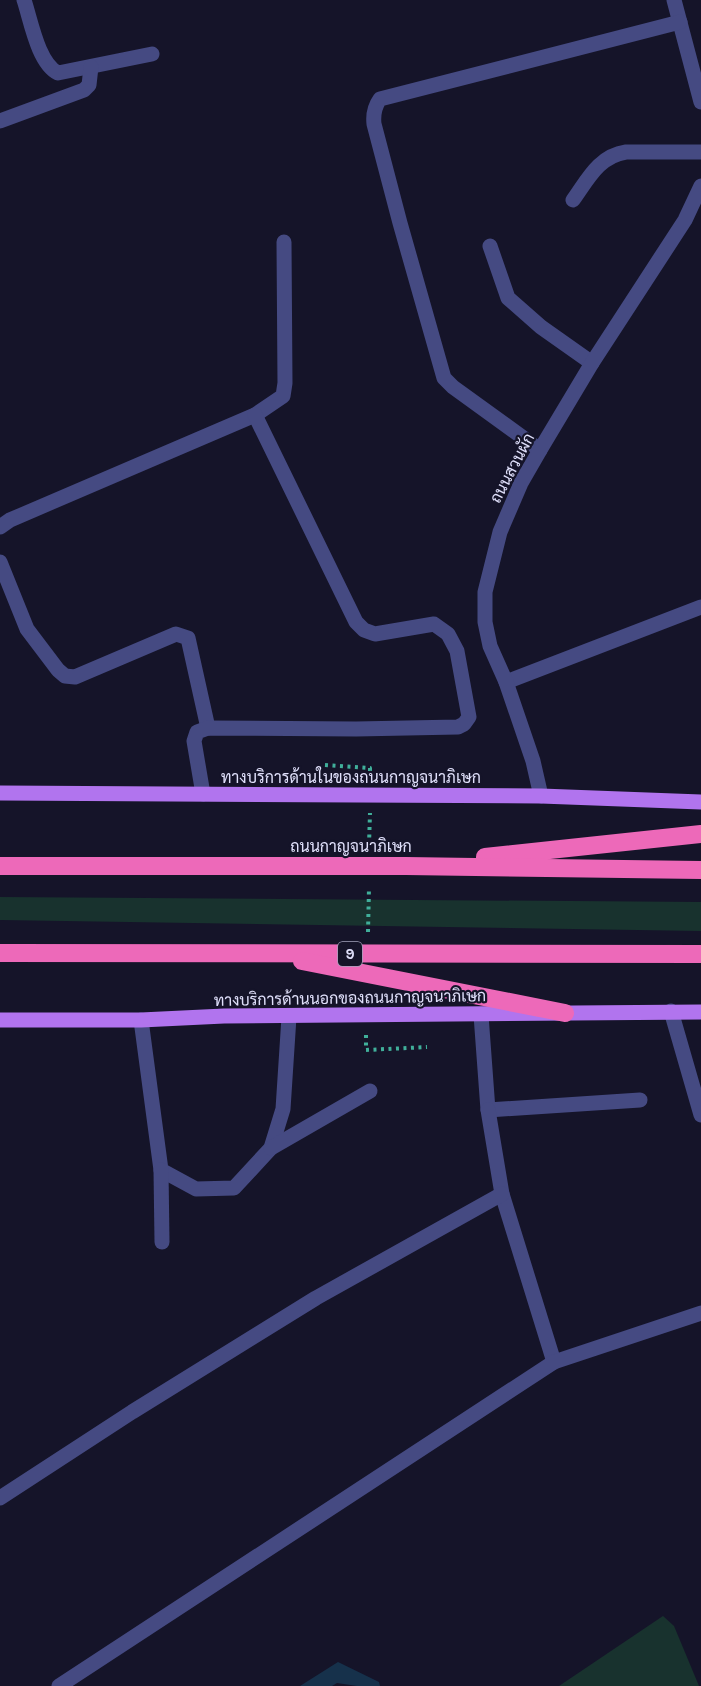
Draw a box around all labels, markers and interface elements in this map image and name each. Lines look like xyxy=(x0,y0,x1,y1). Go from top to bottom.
street label: ถนนสวนผัก xyxy=(485,429,538,506)
street label: ทางบริการด้านในของถนนกาญจนาภิเษก xyxy=(221,766,481,787)
street label: ถนนกาญจนาภิเษก xyxy=(290,837,412,856)
road number: 9 xyxy=(338,942,362,966)
street label: ทางบริการด้านนอกของถนนกาญจนาภิเษก xyxy=(214,985,486,1010)

